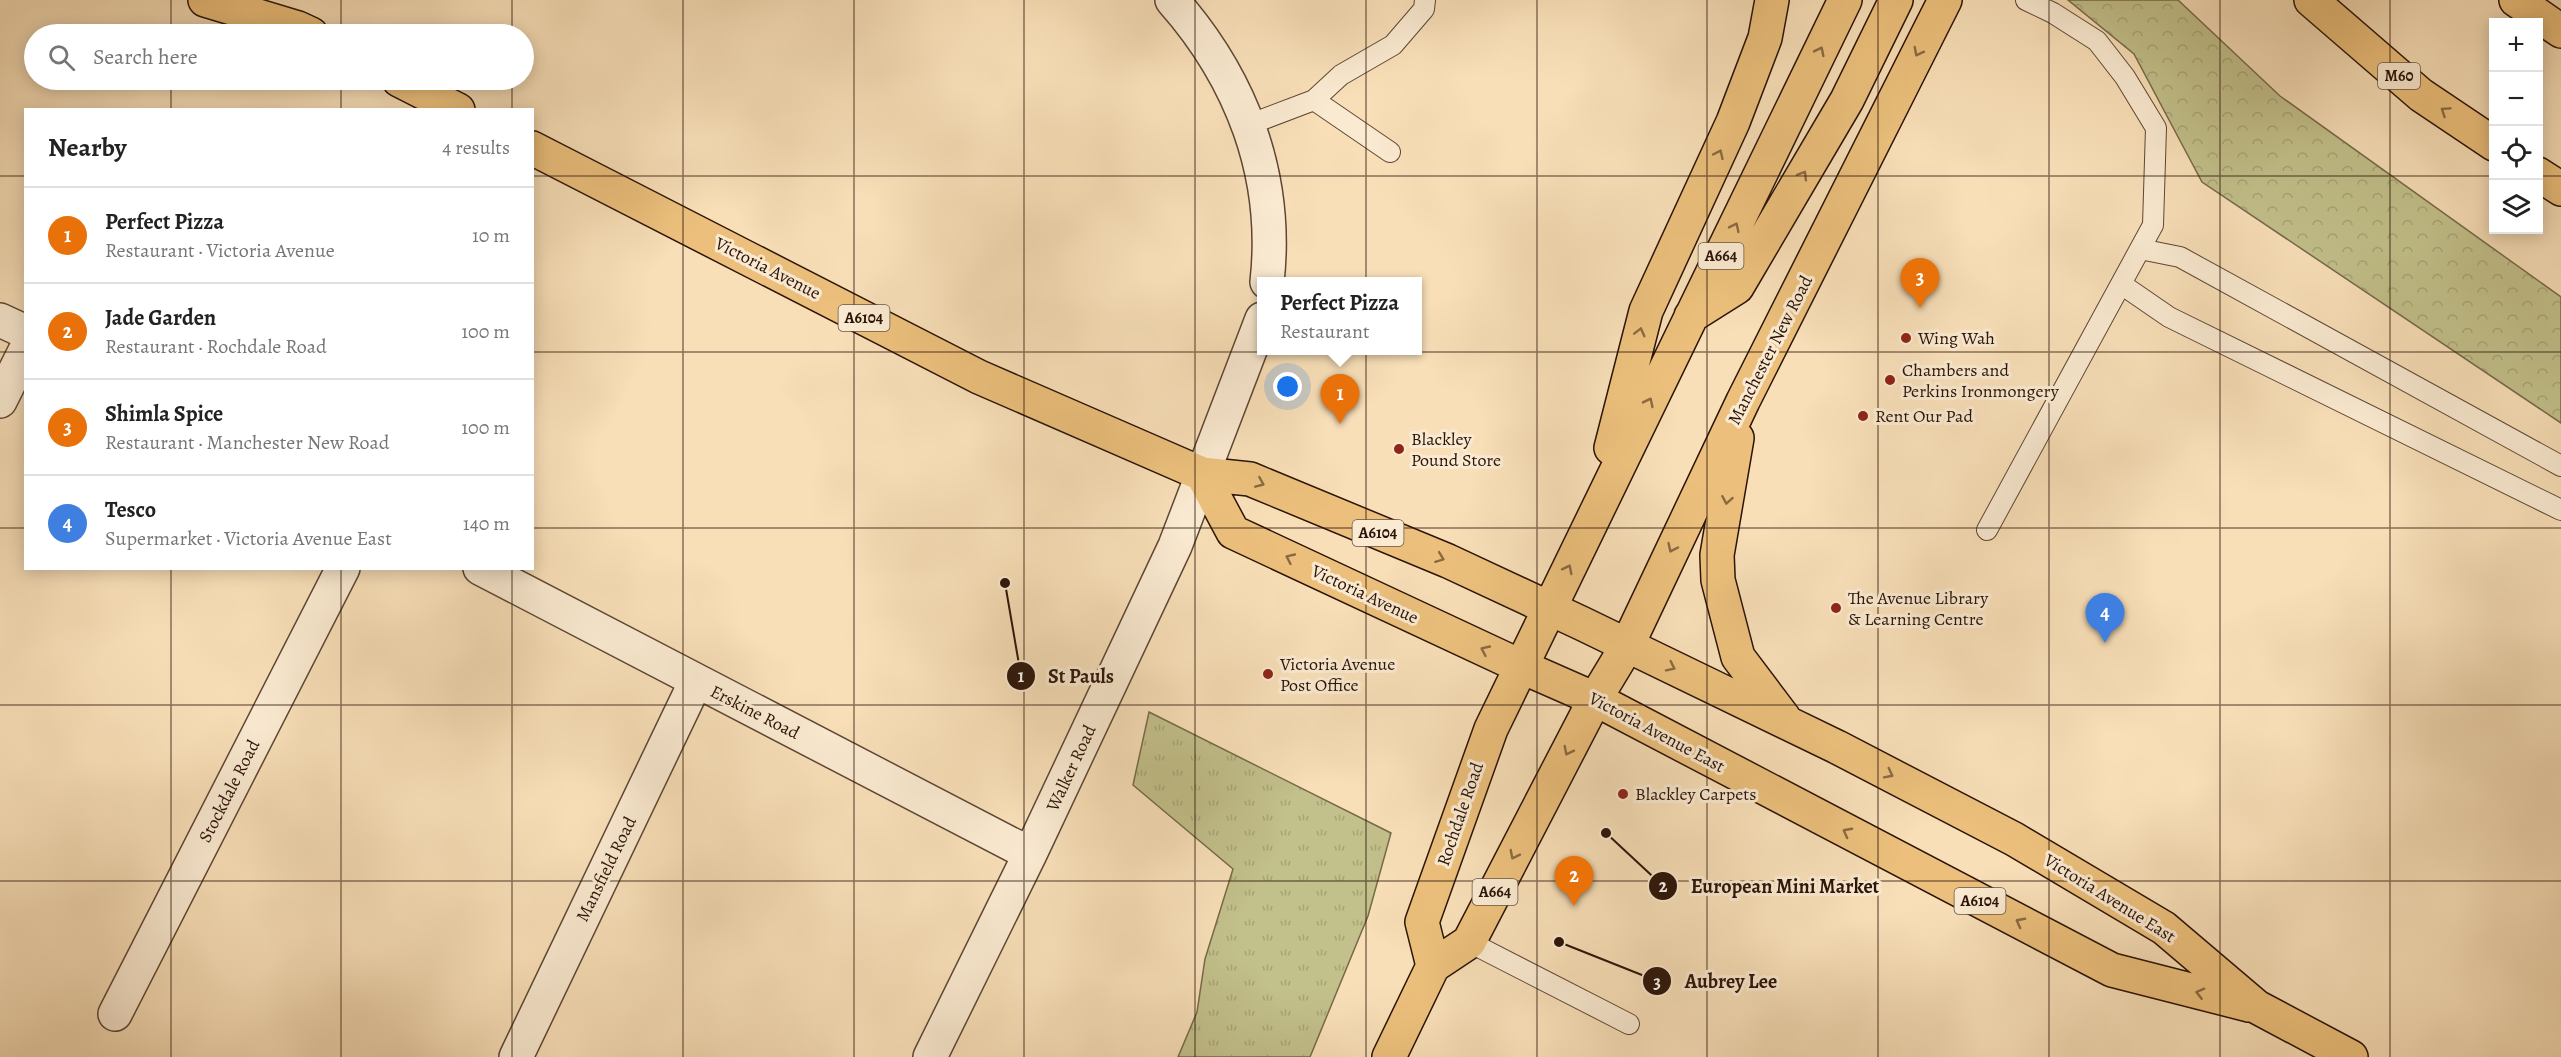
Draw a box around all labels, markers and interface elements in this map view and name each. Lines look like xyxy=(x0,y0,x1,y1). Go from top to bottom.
map controls xyxy=(2489,18,2543,234)
button: + xyxy=(2489,18,2543,72)
search box xyxy=(24,24,534,90)
icon: search xyxy=(45,41,78,74)
text: Search here xyxy=(93,42,198,72)
one-way arrow xyxy=(1914,46,1926,57)
one-way arrow xyxy=(1812,47,1824,58)
road number: M60 xyxy=(2378,63,2420,89)
button: − xyxy=(2489,72,2543,126)
one-way arrow xyxy=(2441,107,2452,118)
button: locate xyxy=(2489,126,2543,180)
text: Nearby xyxy=(48,130,127,165)
text: 4 results xyxy=(442,134,510,161)
one-way arrow xyxy=(1711,149,1723,160)
one-way arrow xyxy=(1796,170,1808,181)
button: layers xyxy=(2489,180,2543,234)
text: Perfect Pizza xyxy=(105,207,224,237)
text: 1 xyxy=(64,222,71,249)
text: 10 m xyxy=(472,222,510,249)
one-way arrow xyxy=(1727,222,1739,233)
street label: Victoria Avenue xyxy=(710,231,825,305)
text: Restaurant · Victoria Avenue xyxy=(105,237,335,264)
road number: A664 xyxy=(1698,243,1744,269)
pin: 3 xyxy=(1900,258,1940,308)
street label: Manchester New Road xyxy=(1722,271,1818,429)
popup xyxy=(1257,277,1422,355)
text: Perfect Pizza xyxy=(1280,288,1399,318)
text: Jade Garden xyxy=(105,303,216,333)
road number: A6104 xyxy=(838,305,890,331)
text: 2 xyxy=(63,318,72,345)
text: 100 m xyxy=(461,318,510,345)
text: Restaurant xyxy=(1280,318,1370,345)
place label: Wing Wah xyxy=(1917,326,1995,350)
one-way arrow xyxy=(1633,327,1646,337)
marker: Wing Wah xyxy=(1899,331,1913,345)
text: Restaurant · Rochdale Road xyxy=(105,333,327,360)
place label: Chambers and Perkins Ironmongery xyxy=(1902,358,2060,403)
your location xyxy=(1273,372,1302,401)
marker: Chambers and Perkins Ironmongery xyxy=(1883,373,1897,387)
pin: 1 xyxy=(1320,374,1360,424)
one-way arrow xyxy=(1642,397,1654,408)
text: Shimla Spice xyxy=(105,399,223,429)
place label: Rent Our Pad xyxy=(1875,404,1973,428)
marker: Rent Our Pad xyxy=(1856,409,1870,423)
text: 3 xyxy=(63,414,72,441)
text: 100 m xyxy=(461,414,510,441)
place label: Blackley Pound Store xyxy=(1411,427,1501,472)
text: Restaurant · Manchester New Road xyxy=(105,429,390,456)
marker: Blackley Pound Store xyxy=(1392,442,1406,456)
one-way arrow xyxy=(1253,476,1264,488)
text: Tesco xyxy=(105,495,156,525)
one-way arrow xyxy=(1721,496,1733,505)
text: 4 xyxy=(63,510,72,537)
text: 140 m xyxy=(463,510,510,537)
road number: A6104 xyxy=(1352,520,1404,546)
text: Supermarket · Victoria Avenue East xyxy=(105,525,392,552)
one-way arrow xyxy=(1668,542,1680,553)
one-way arrow xyxy=(1433,551,1444,563)
one-way arrow xyxy=(1285,554,1296,566)
street label: Victoria Avenue xyxy=(1307,558,1422,629)
one-way arrow xyxy=(1561,565,1573,576)
place label: The Avenue Library & Learning Centre xyxy=(1848,586,1989,631)
pin: 4 xyxy=(2086,594,2124,643)
marker: The Avenue Library & Learning Centre xyxy=(1829,601,1843,615)
one-way arrow xyxy=(1481,646,1492,658)
place label: Victoria Avenue Post Office xyxy=(1279,652,1395,697)
callout: St Pauls xyxy=(1006,657,1126,695)
one-way arrow xyxy=(1665,660,1676,671)
text: St Pauls xyxy=(1048,663,1114,690)
text: 1 xyxy=(1018,664,1025,688)
marker: Victoria Avenue Post Office xyxy=(1261,667,1275,681)
street label: Erskine Road xyxy=(706,679,804,745)
street label: Victoria Avenue East xyxy=(1584,686,1729,778)
street label: Walker Road xyxy=(1040,721,1102,816)
street label: Stockdale Road xyxy=(193,735,265,846)
one-way arrow xyxy=(1564,745,1575,755)
street label: Rochdale Road xyxy=(1431,759,1489,869)
one-way arrow xyxy=(1882,766,1893,778)
place label: Blackley Carpets xyxy=(1635,782,1756,806)
marker: Blackley Carpets xyxy=(1616,787,1630,801)
street label: Mansfield Road xyxy=(570,812,642,926)
one-way arrow xyxy=(1843,828,1854,839)
street label: Victoria Avenue East xyxy=(2039,847,2180,948)
one-way arrow xyxy=(1510,849,1521,859)
pin: 2 xyxy=(1554,856,1594,906)
callout: European Mini Market xyxy=(1648,867,1891,905)
text: European Mini Market xyxy=(1691,873,1880,900)
text: 2 xyxy=(1659,874,1668,898)
road number: A664 xyxy=(1472,879,1518,905)
road number: A6104 xyxy=(1954,888,2006,914)
one-way arrow xyxy=(2016,918,2026,929)
callout: Aubrey Lee xyxy=(1642,962,1789,1000)
text: Aubrey Lee xyxy=(1684,968,1777,995)
text: 3 xyxy=(1653,970,1661,994)
one-way arrow xyxy=(2196,987,2206,1000)

